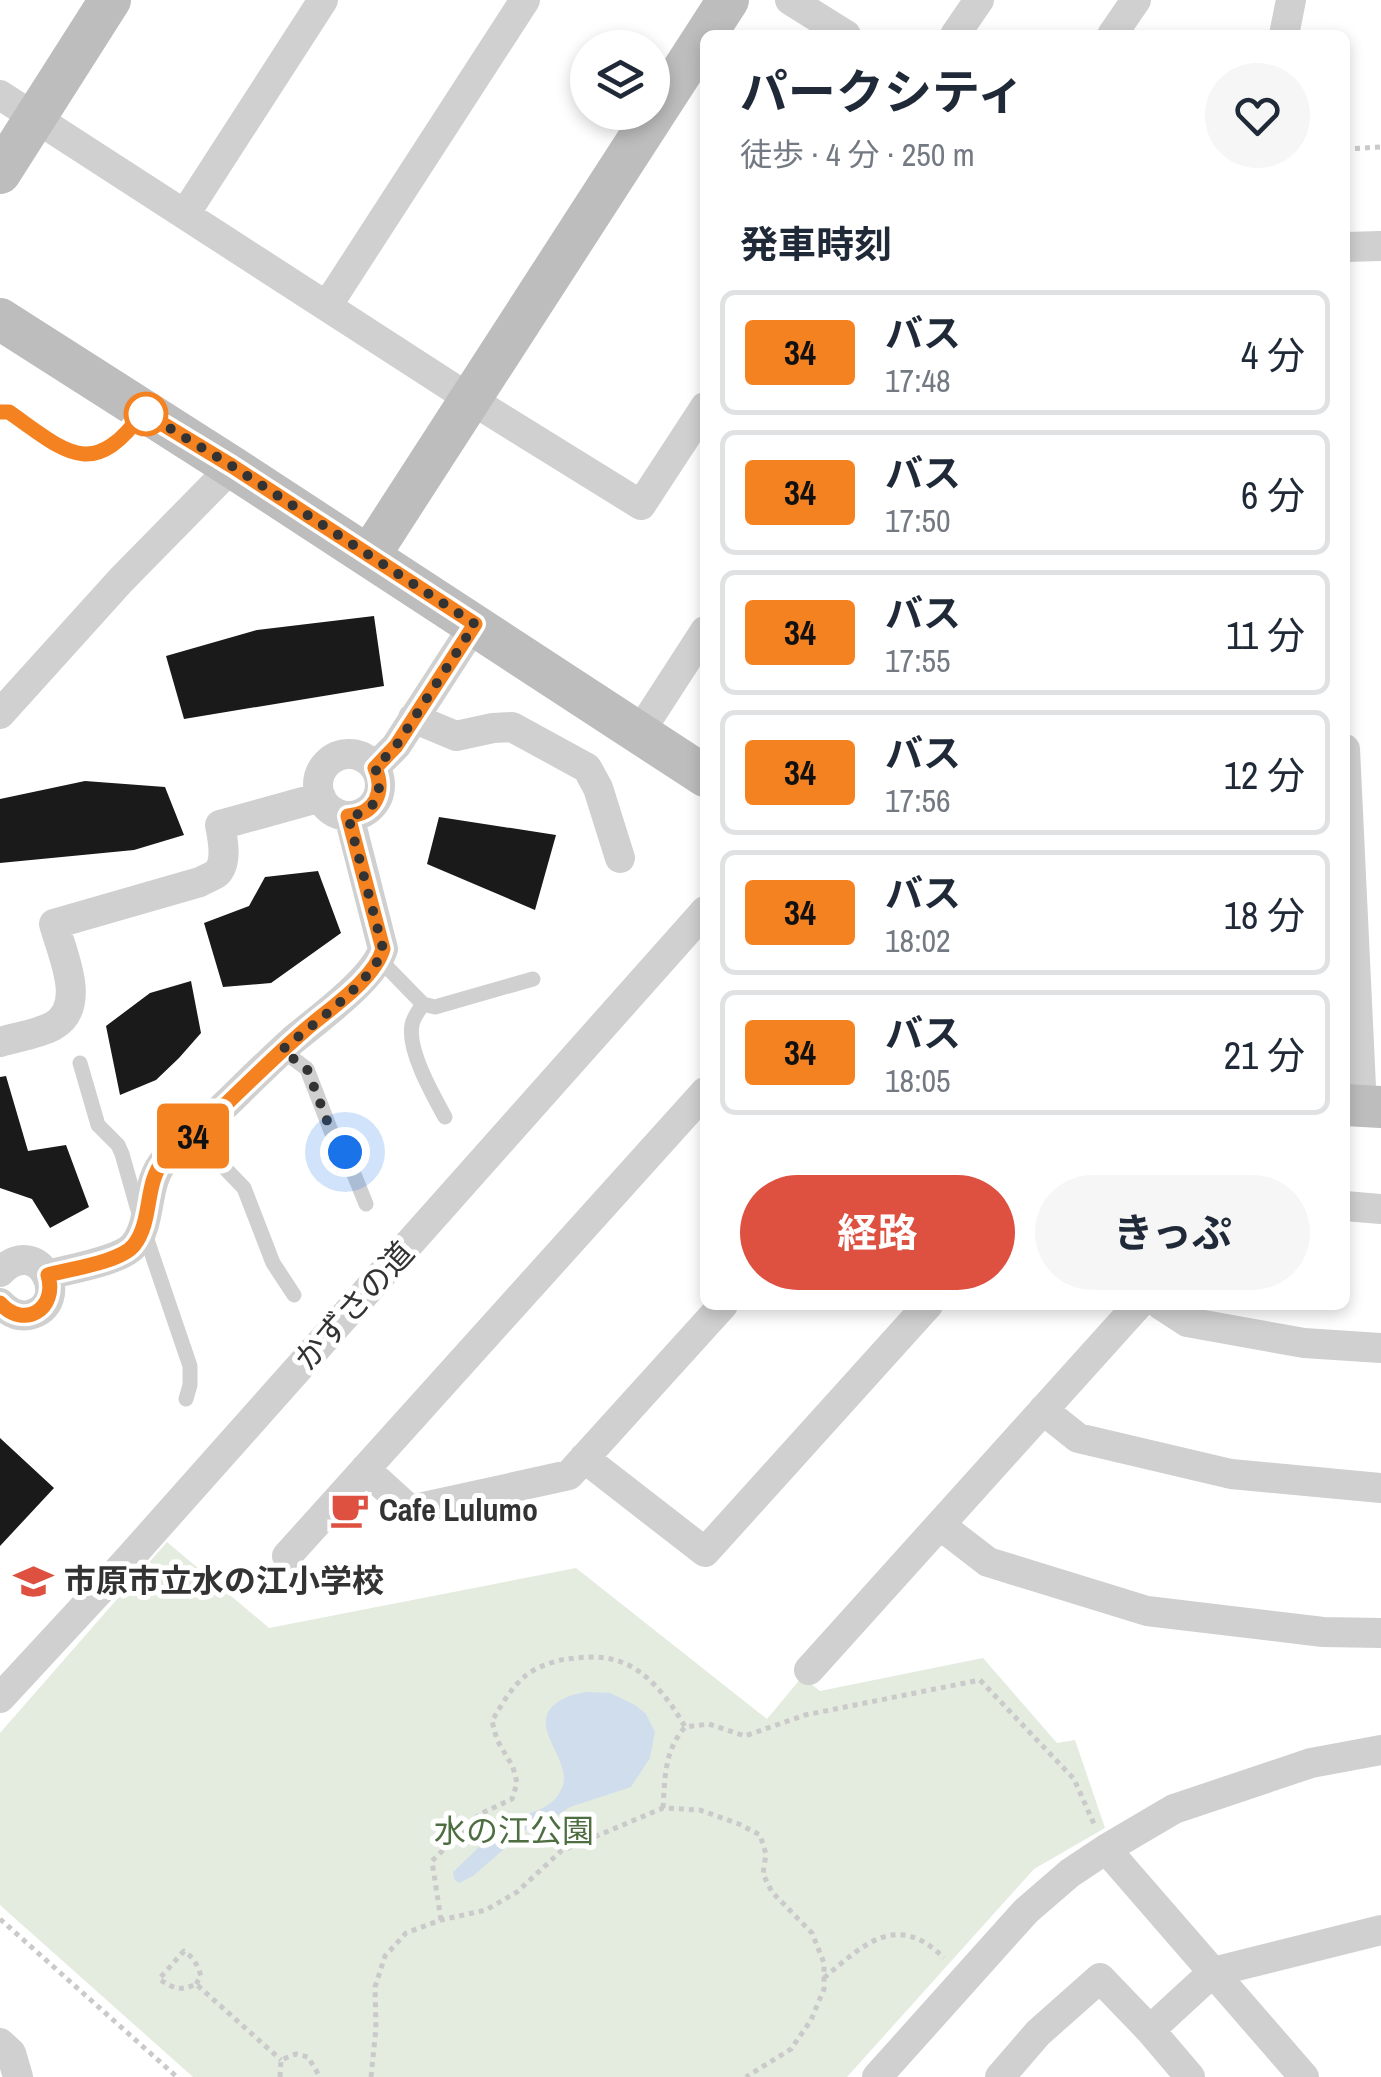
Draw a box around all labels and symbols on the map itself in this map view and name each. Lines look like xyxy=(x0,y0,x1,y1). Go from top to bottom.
unlabelled marker xyxy=(125,393,167,435)
line badge: 34 xyxy=(148,1104,238,1168)
your location xyxy=(320,1127,370,1177)
street label: かずさの道 xyxy=(284,1232,423,1380)
place label: Cafe Lulumo xyxy=(379,1488,538,1531)
cafe icon: Cafe Lulumo xyxy=(328,1489,370,1531)
place label: 市原市立水の江小学校 xyxy=(64,1559,384,1602)
school or university icon: 市原市立水の江小学校 xyxy=(13,1560,55,1602)
park label: 水の江公園 xyxy=(434,1809,594,1852)

